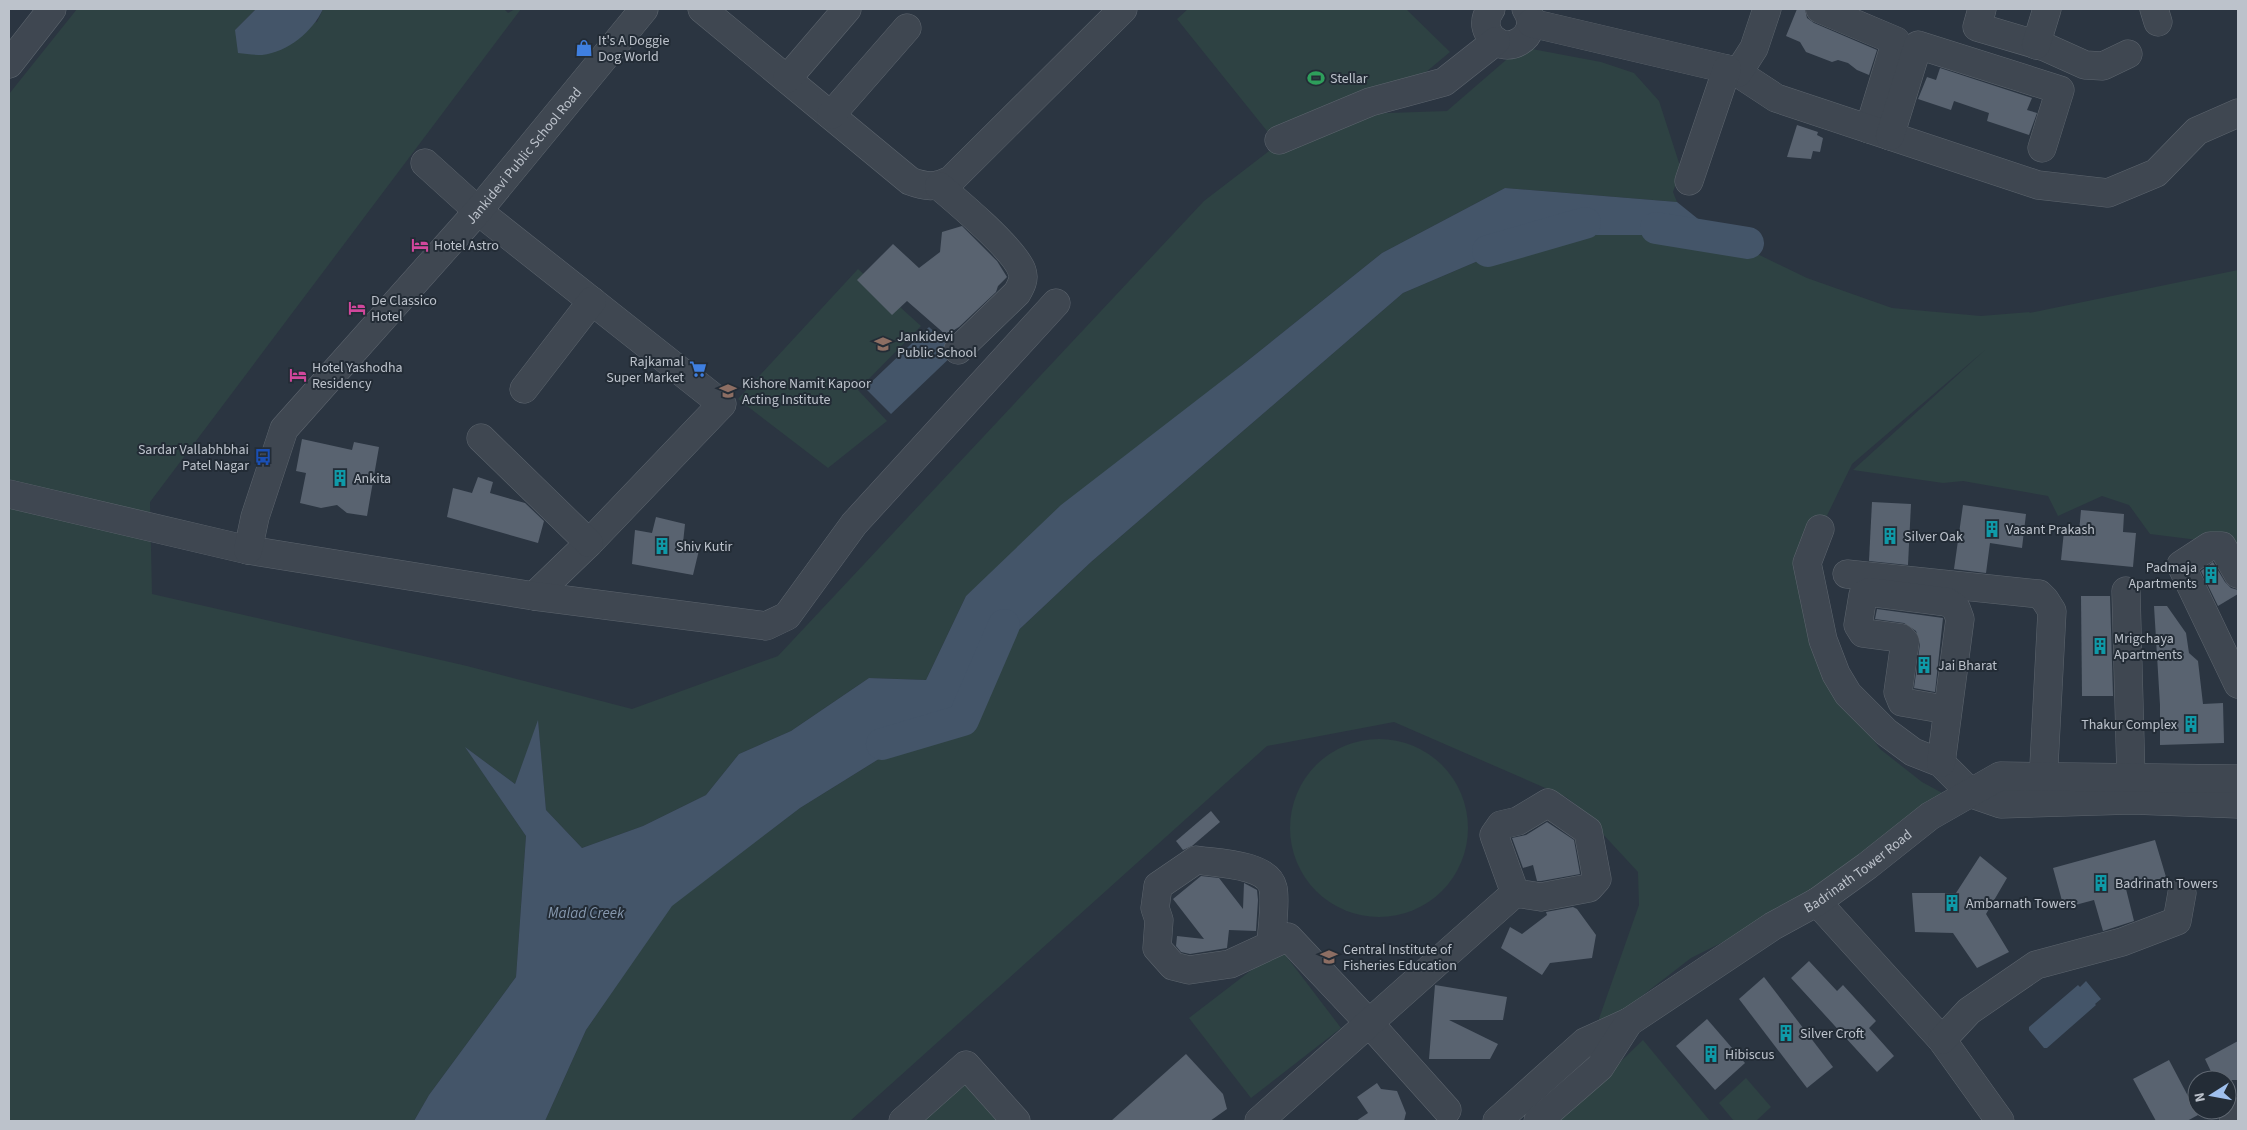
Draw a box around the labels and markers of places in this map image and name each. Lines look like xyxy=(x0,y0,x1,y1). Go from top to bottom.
place label: It's A Doggie Dog World xyxy=(598,31,669,67)
shop icon: It's A Doggie Dog World xyxy=(574,38,594,58)
sports icon: Stellar xyxy=(1306,68,1326,88)
place label: Stellar xyxy=(1330,69,1368,89)
hotel icon: Hotel Astro xyxy=(410,235,430,255)
place label: Hotel Astro xyxy=(434,236,499,256)
place label: De Classico Hotel xyxy=(371,291,437,327)
hotel icon: De Classico Hotel xyxy=(347,298,367,318)
place label: Jankidevi Public School xyxy=(897,327,977,363)
school or university icon: Jankidevi Public School xyxy=(873,334,893,354)
place label: Rajkamal Super Market xyxy=(606,352,684,388)
place label: Hotel Yashodha Residency xyxy=(312,358,403,394)
supermarket icon: Rajkamal Super Market xyxy=(688,359,708,379)
hotel icon: Hotel Yashodha Residency xyxy=(288,365,308,385)
place label: Kishore Namit Kapoor Acting Institute xyxy=(742,374,871,410)
school or university icon: Kishore Namit Kapoor Acting Institute xyxy=(718,381,738,401)
place label: Sardar Vallabhbhai Patel Nagar xyxy=(138,440,249,476)
bus stop icon: Sardar Vallabhbhai Patel Nagar xyxy=(253,447,273,467)
building icon: Ankita xyxy=(330,468,350,488)
place label: Ankita xyxy=(354,469,391,489)
building icon: Vasant Prakash xyxy=(1982,519,2002,539)
place label: Vasant Prakash xyxy=(2006,520,2095,540)
building icon: Silver Oak xyxy=(1880,526,1900,546)
place label: Silver Oak xyxy=(1904,527,1963,547)
building icon: Shiv Kutir xyxy=(652,536,672,556)
place label: Shiv Kutir xyxy=(676,537,733,557)
place label: Padmaja Apartments xyxy=(2129,558,2197,594)
building icon: Padmaja Apartments xyxy=(2201,565,2221,585)
place label: Mrigchaya Apartments xyxy=(2114,629,2183,665)
building icon: Mrigchaya Apartments xyxy=(2090,636,2110,656)
building icon: Jai Bharat xyxy=(1914,655,1934,675)
place label: Jai Bharat xyxy=(1938,656,1997,676)
building icon: Thakur Complex xyxy=(2181,714,2201,734)
place label: Thakur Complex xyxy=(2081,715,2178,735)
building icon: Badrinath Towers xyxy=(2091,873,2111,893)
place label: Badrinath Towers xyxy=(2115,874,2218,894)
building icon: Ambarnath Towers xyxy=(1942,893,1962,913)
place label: Ambarnath Towers xyxy=(1966,894,2076,914)
place label: Central Institute of Fisheries Education xyxy=(1343,940,1457,976)
school or university icon: Central Institute of Fisheries Education xyxy=(1319,947,1339,967)
building icon: Silver Croft xyxy=(1776,1023,1796,1043)
place label: Silver Croft xyxy=(1800,1024,1865,1044)
building icon: Hibiscus xyxy=(1701,1044,1721,1064)
place label: Hibiscus xyxy=(1725,1045,1775,1065)

